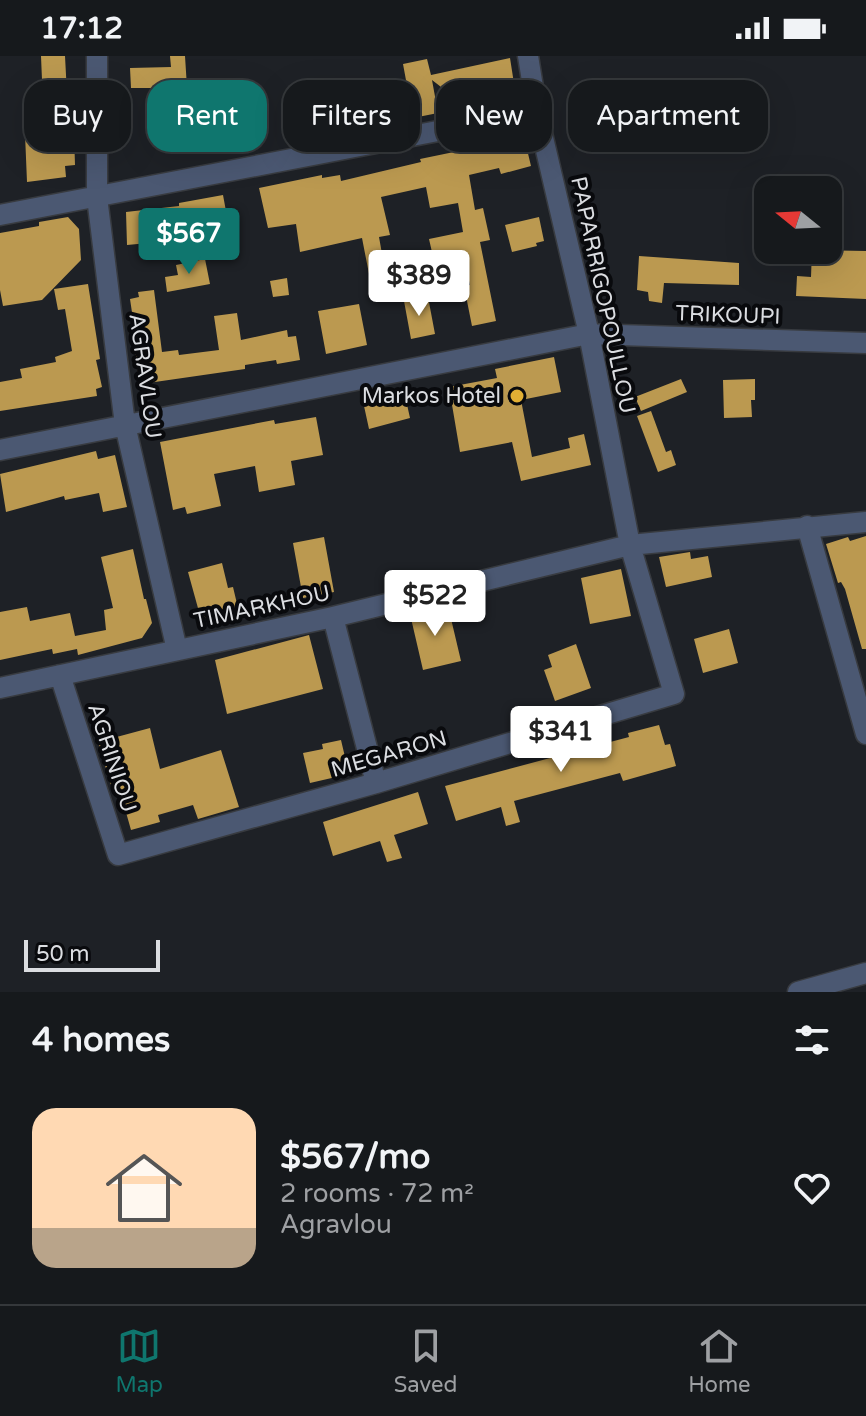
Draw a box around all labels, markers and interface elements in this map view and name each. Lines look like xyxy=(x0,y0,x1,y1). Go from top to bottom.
text: 17:12 xyxy=(40,10,123,47)
chip: Buy xyxy=(24,80,131,152)
chip: Rent xyxy=(147,80,267,152)
chip: Filters xyxy=(283,80,420,152)
chip: New xyxy=(436,80,552,152)
chip: Apartment xyxy=(568,80,768,152)
street label: PAPARRIGOPOULLOU xyxy=(565,174,641,416)
north arrow xyxy=(754,176,842,264)
map controls xyxy=(754,176,842,264)
pin: $567 xyxy=(142,208,236,276)
text: $567 xyxy=(156,218,222,249)
pin: $389 xyxy=(372,250,466,318)
text: $389 xyxy=(386,260,452,291)
street label: TRIKOUPI xyxy=(675,300,781,330)
street label: AGRAVLOU xyxy=(123,312,167,440)
place label: Markos Hotel xyxy=(362,383,501,409)
marker: Markos Hotel xyxy=(508,387,526,405)
pin: $522 xyxy=(388,570,482,638)
street label: TIMARKHOU xyxy=(191,580,333,634)
text: $522 xyxy=(402,580,468,611)
street label: AGRINIOU xyxy=(82,700,142,816)
pin: $341 xyxy=(514,706,608,774)
text: $341 xyxy=(528,716,594,747)
street label: MEGARON xyxy=(328,725,450,783)
scale bar xyxy=(24,936,160,972)
text: 50 m xyxy=(36,941,90,967)
icon: filters xyxy=(790,1018,834,1062)
text: 4 homes xyxy=(32,1020,170,1061)
text: $567/mo xyxy=(280,1137,430,1178)
icon: home xyxy=(96,1140,192,1236)
icon: heart xyxy=(790,1166,834,1210)
text: 2 rooms · 72 m² xyxy=(280,1178,474,1209)
text: Agravlou xyxy=(280,1209,392,1240)
tab: Map xyxy=(115,1324,163,1398)
tab: Saved xyxy=(394,1324,457,1398)
tab: Home xyxy=(688,1324,751,1398)

